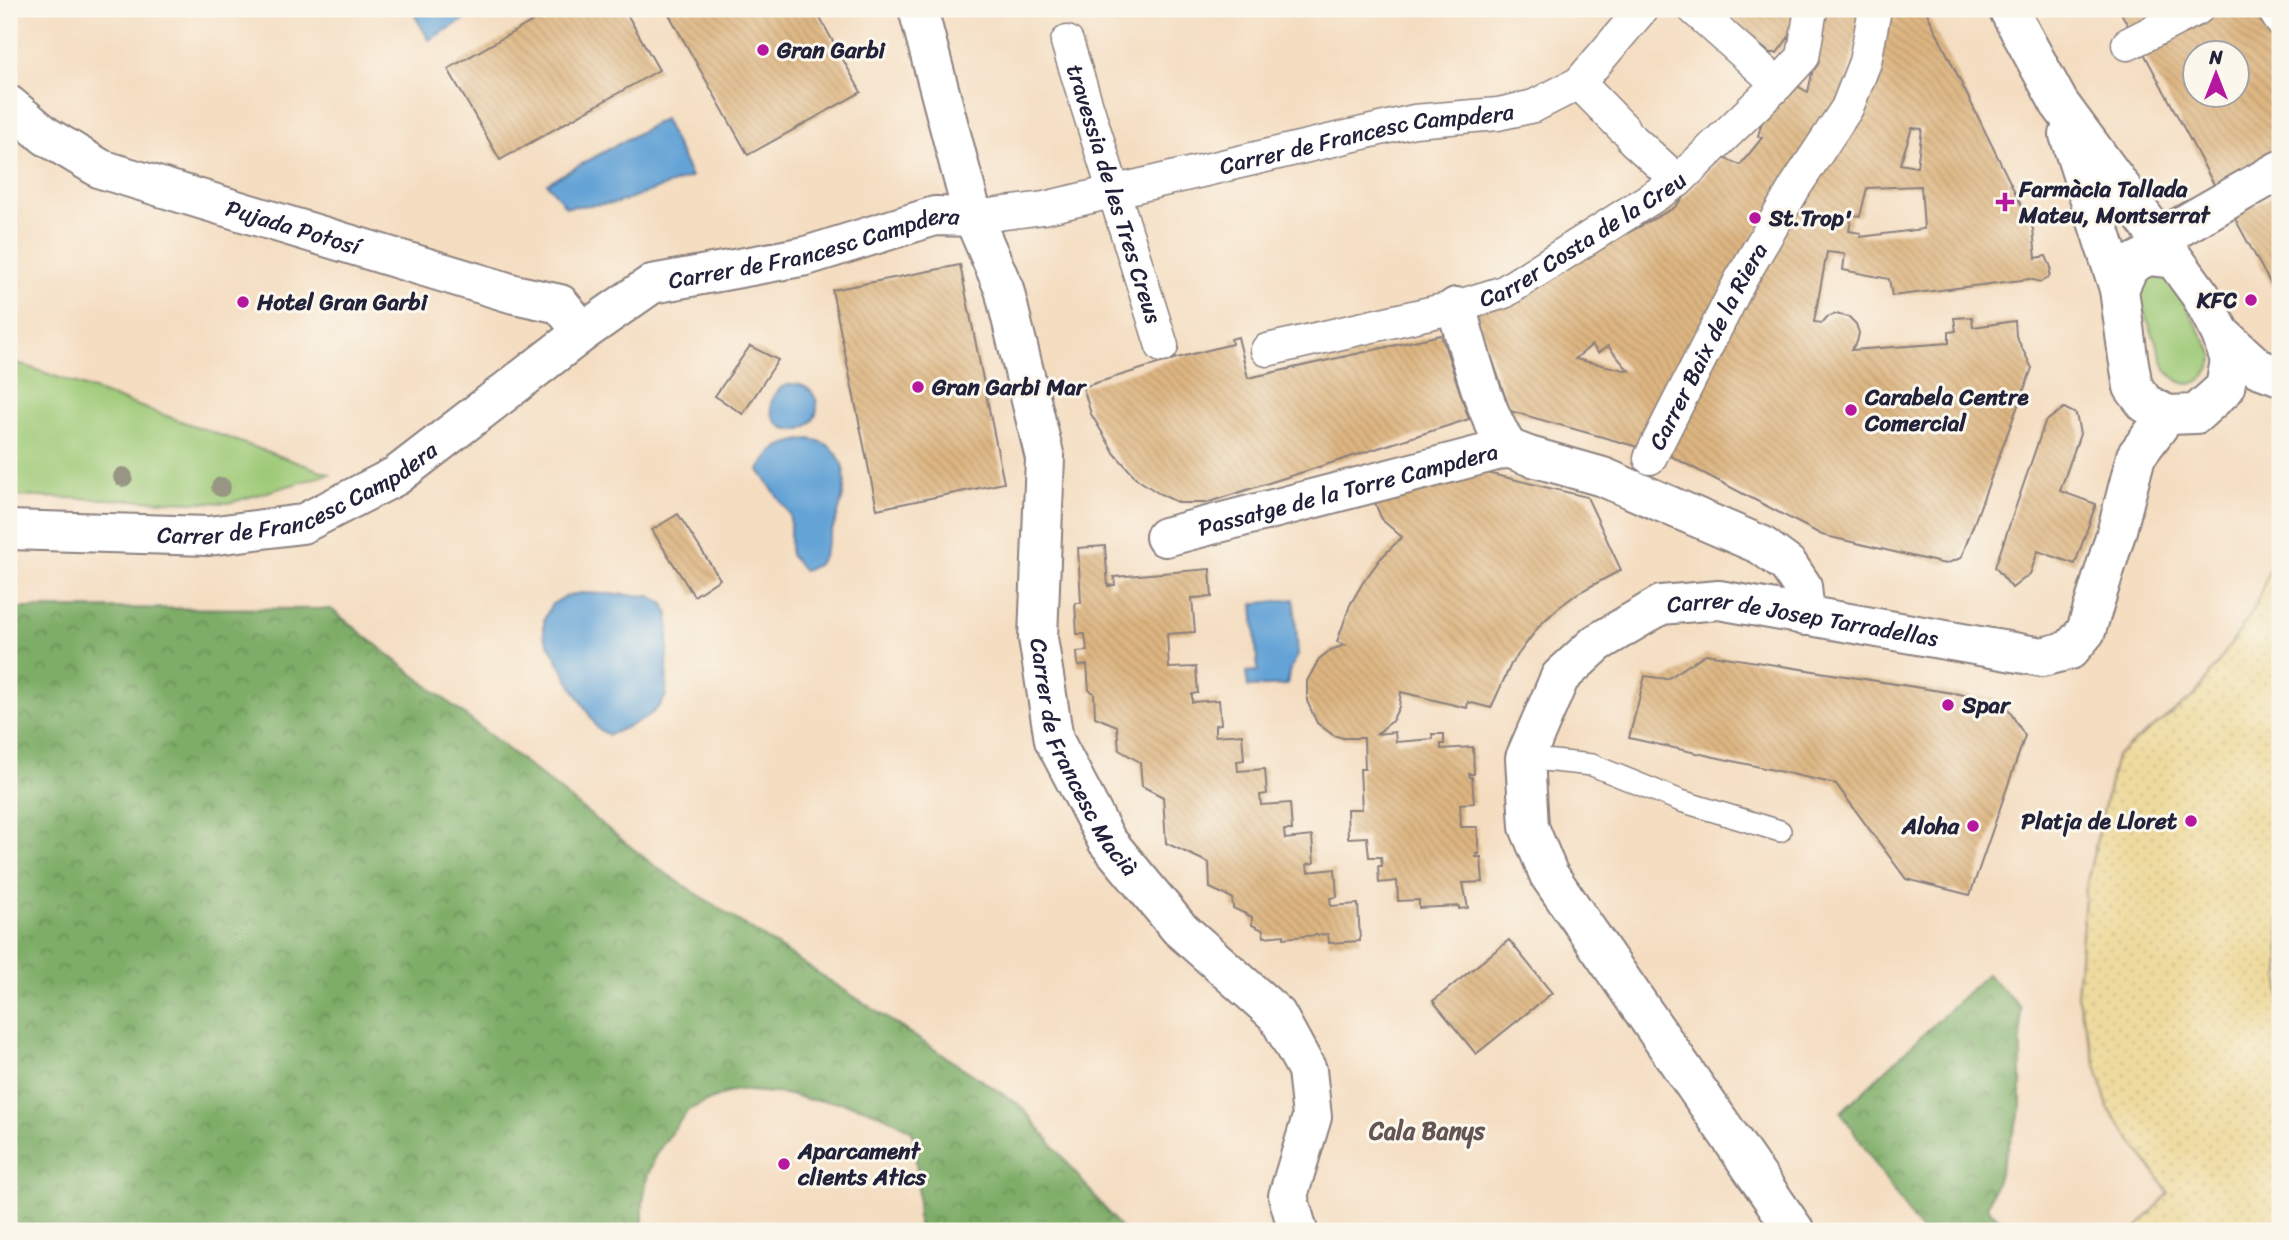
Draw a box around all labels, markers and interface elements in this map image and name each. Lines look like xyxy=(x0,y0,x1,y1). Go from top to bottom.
place label: Gran Garbi xyxy=(776,30,887,71)
north arrow xyxy=(2180,38,2250,108)
text: N xyxy=(2208,41,2223,74)
marker: Gran Garbi xyxy=(755,42,771,58)
street label: travessia de les Tres Creus xyxy=(1055,59,1174,329)
street label: Carrer de Francesc Campdera xyxy=(1215,90,1518,187)
street label: Carrer Costa de la Creu xyxy=(1474,161,1697,319)
place label: Farmàcia Tallada Mateu, Montserrat xyxy=(2018,169,2211,236)
street label: Pujada Potosí xyxy=(221,187,368,268)
marker: Farmàcia Tallada Mateu, Montserrat xyxy=(1997,194,2013,210)
street label: Carrer de Francesc Campdera xyxy=(665,195,961,301)
place label: St.Trop' xyxy=(1768,198,1852,239)
marker: St.Trop' xyxy=(1747,210,1763,226)
street label: Carrer Baix de la Riera xyxy=(1637,234,1779,457)
place label: KFC xyxy=(2196,280,2237,321)
place label: Hotel Gran Garbi xyxy=(256,282,429,323)
marker: KFC xyxy=(2243,292,2259,308)
marker: Hotel Gran Garbi xyxy=(235,294,251,310)
place label: Gran Garbi Mar xyxy=(931,367,1088,408)
place label: Carabela Centre Comercial xyxy=(1864,377,2029,444)
marker: Gran Garbi Mar xyxy=(910,379,926,395)
marker: Carabela Centre Comercial xyxy=(1843,402,1859,418)
street label: Carrer de Francesc Campdera xyxy=(157,430,447,557)
street label: Passatge de la Torre Campdera xyxy=(1193,431,1503,548)
street label: Carrer de Josep Tarradellas xyxy=(1665,579,1942,659)
street label: Carrer de Francesc Macià xyxy=(1018,635,1149,886)
place label: Spar xyxy=(1961,685,2012,726)
marker: Spar xyxy=(1940,697,1956,713)
place label: Platja de Lloret xyxy=(2021,801,2177,842)
place label: Aloha xyxy=(1901,806,1960,847)
marker: Platja de Lloret xyxy=(2183,813,2199,829)
marker: Aloha xyxy=(1965,818,1981,834)
district label: Cala Banys xyxy=(1368,1110,1486,1152)
place label: Aparcament clients Atics xyxy=(797,1131,926,1198)
marker: Aparcament clients Atics xyxy=(776,1156,792,1172)

